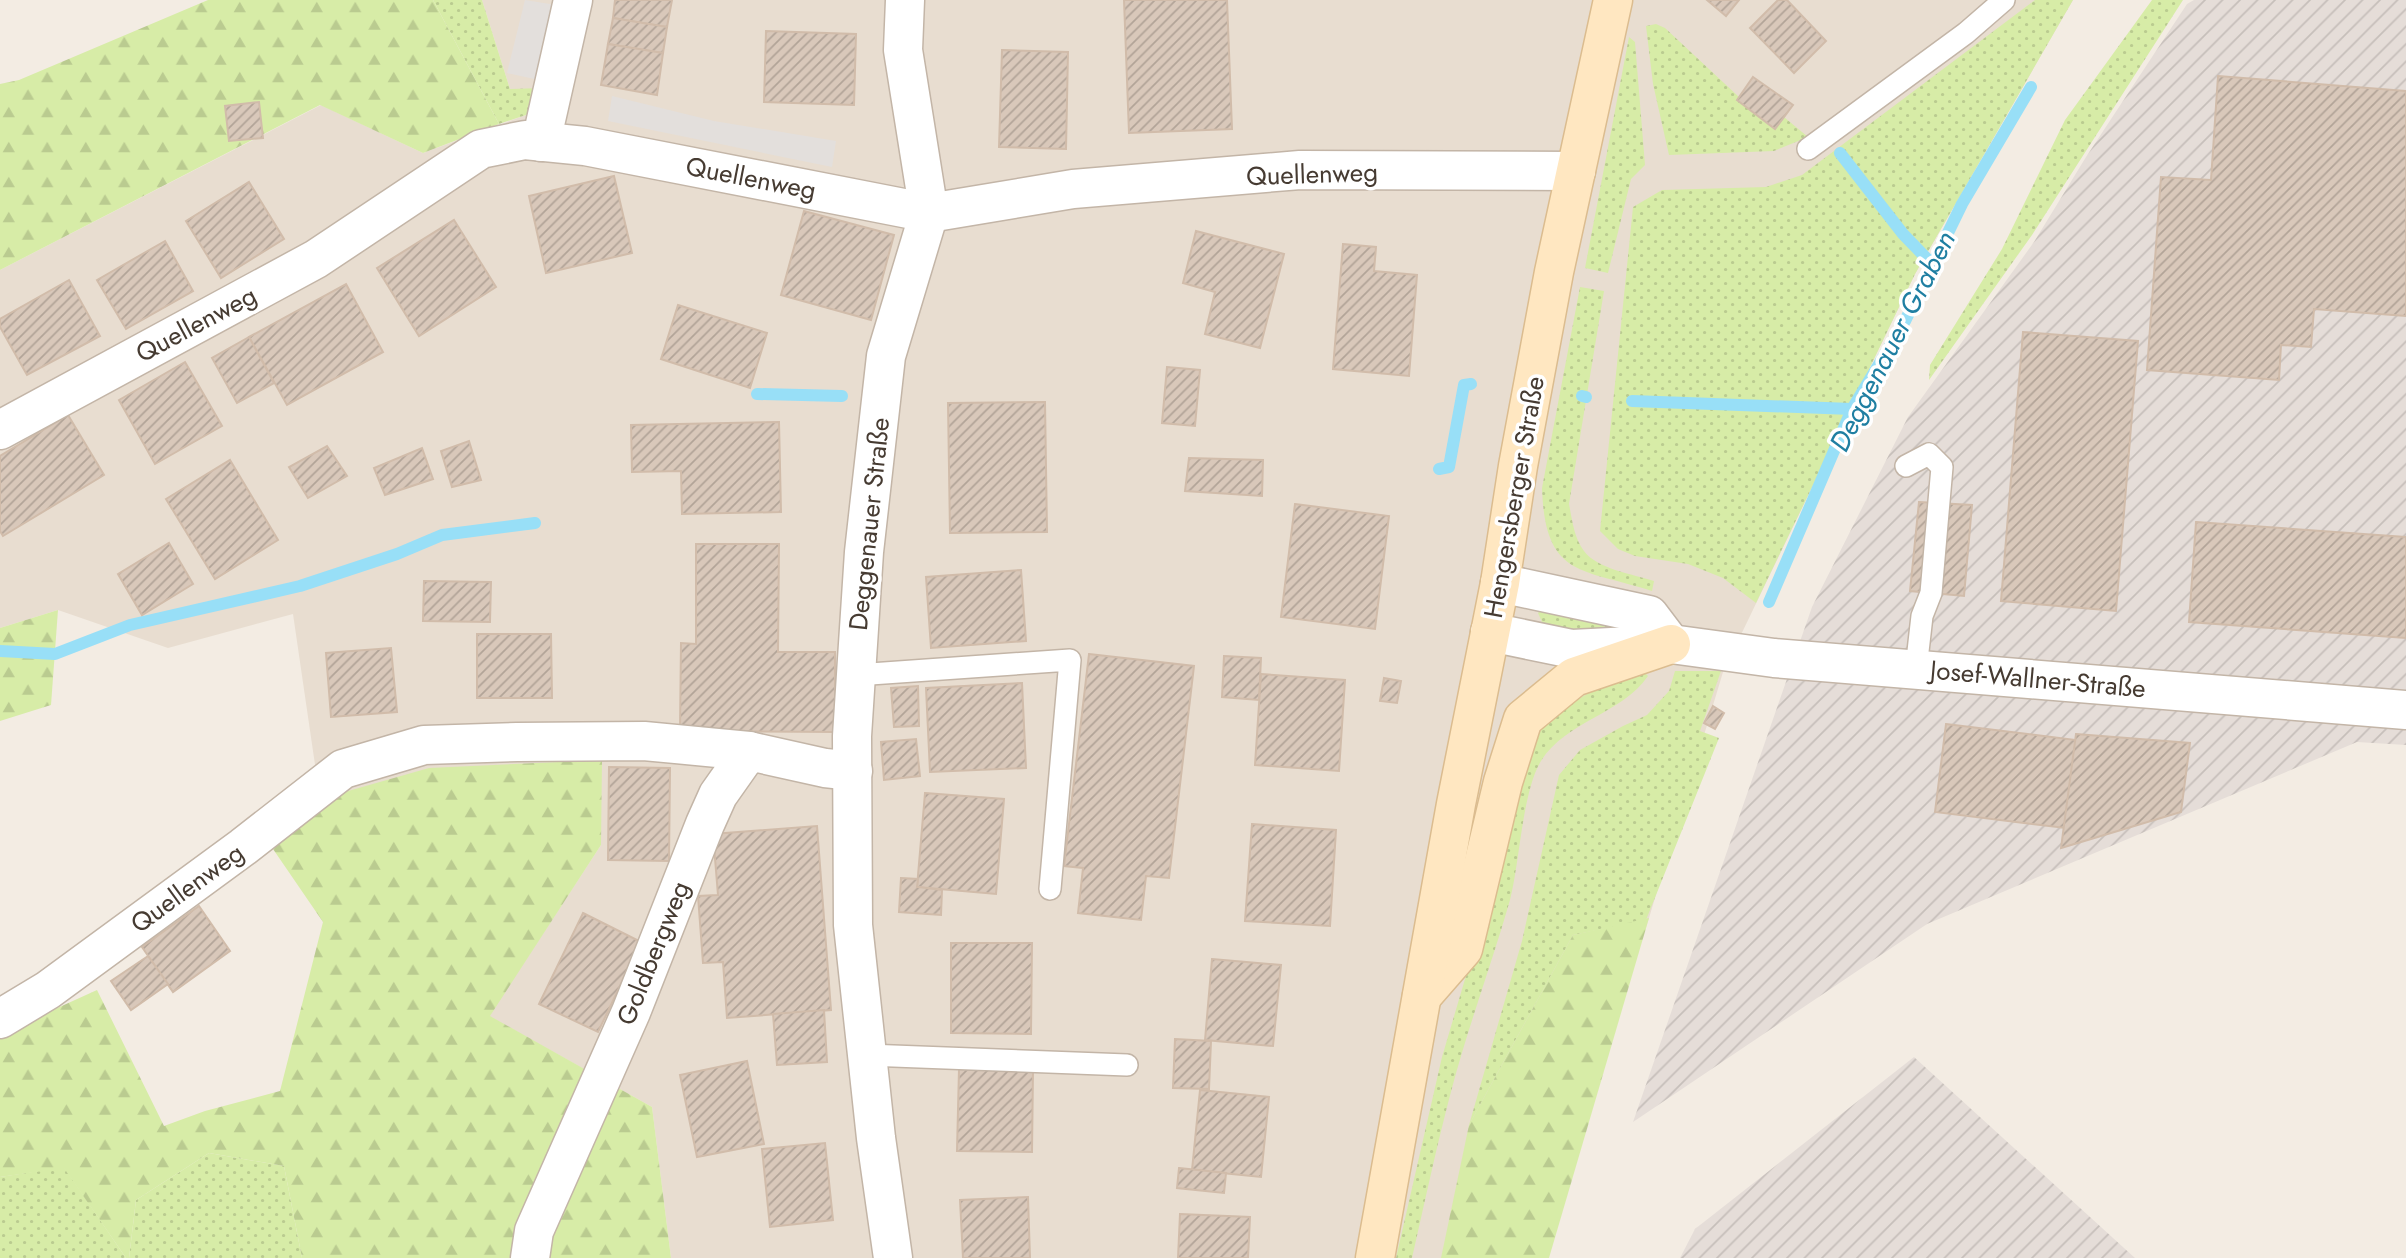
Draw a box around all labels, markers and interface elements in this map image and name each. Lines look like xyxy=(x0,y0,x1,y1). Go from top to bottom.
street label: Quellenweg xyxy=(683,147,819,209)
street label: Quellenweg xyxy=(1245,153,1379,195)
water label: Deggenauer Graben xyxy=(1819,224,1966,459)
street label: Quellenweg xyxy=(129,276,263,372)
street label: Hengersberger Straße xyxy=(1474,373,1554,621)
street label: Deggenauer Straße xyxy=(839,416,899,632)
street label: Josef-Wallner-Straße xyxy=(1926,650,2147,707)
street label: Quellenweg xyxy=(122,834,252,942)
street label: Goldbergweg xyxy=(607,875,699,1031)

